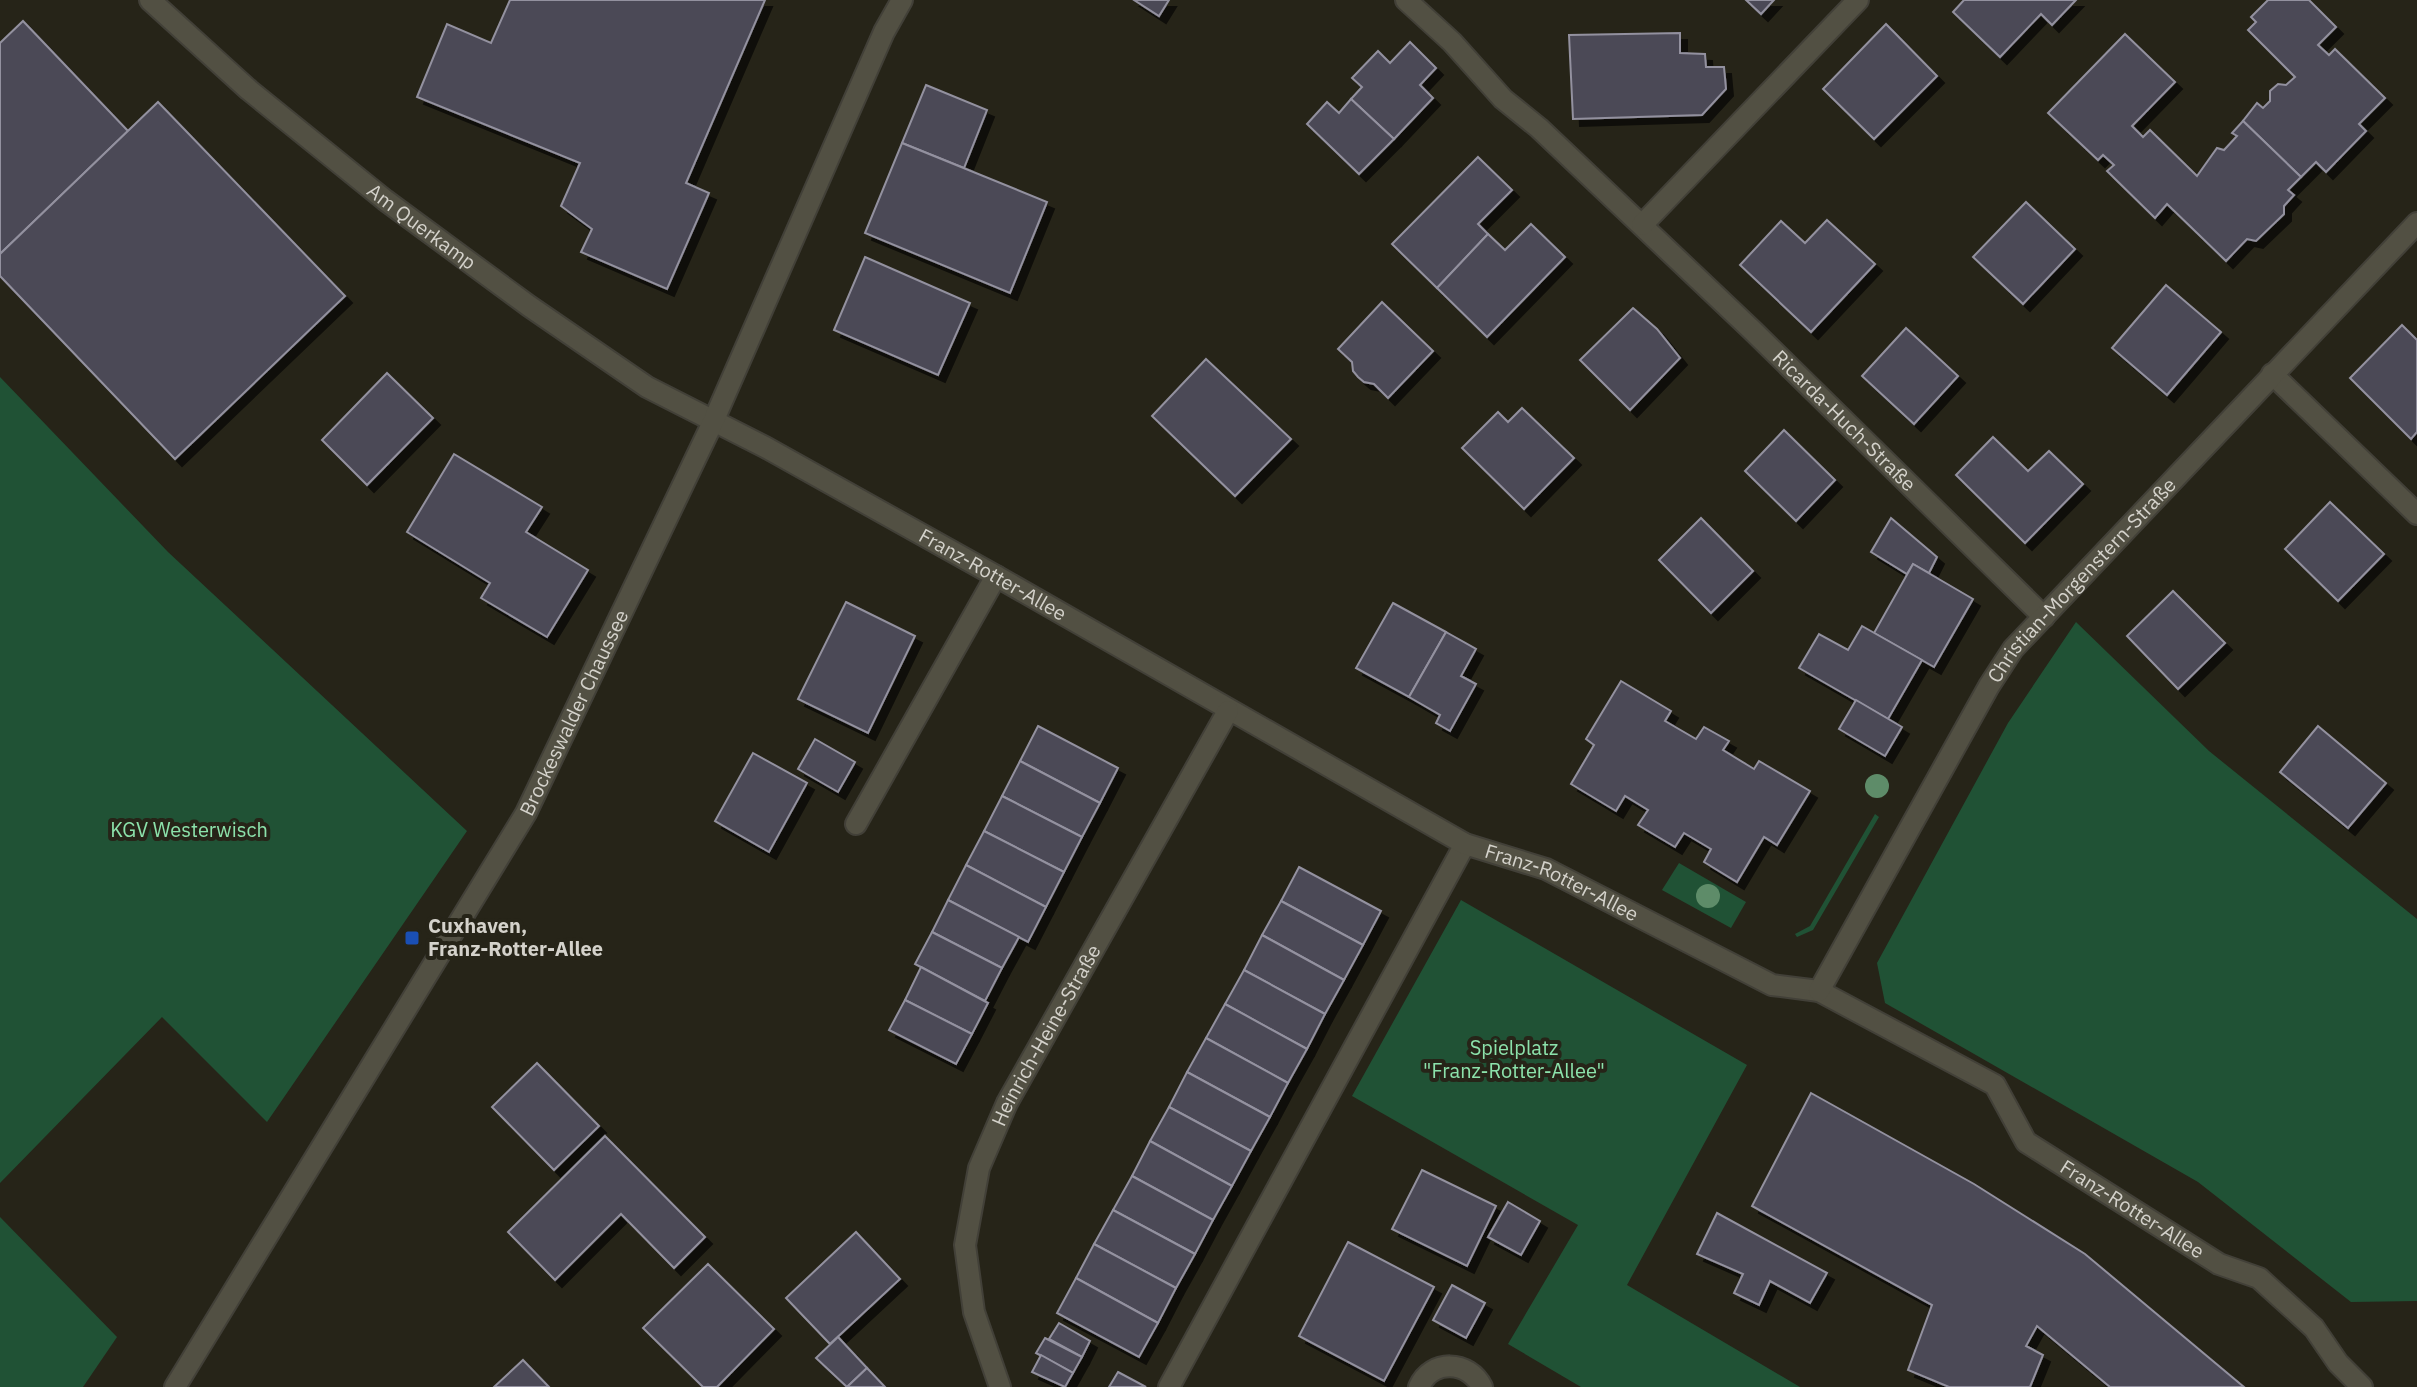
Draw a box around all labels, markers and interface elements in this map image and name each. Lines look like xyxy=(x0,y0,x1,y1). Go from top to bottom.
street label: Am Querkamp xyxy=(362,177,482,276)
street label: Ricarda-Huch-Straße xyxy=(1767,344,1922,497)
street label: Christian-Morgenstern-Straße xyxy=(1981,471,2182,688)
street label: Franz-Rotter-Allee xyxy=(914,522,1072,627)
street label: Brockeswalder Chaussee xyxy=(513,605,634,820)
park label: KGV Westerwisch xyxy=(110,816,268,843)
street label: Franz-Rotter-Allee xyxy=(1482,837,1643,927)
place label: Cuxhaven, Franz-Rotter-Allee xyxy=(428,912,603,962)
marker: Cuxhaven, Franz-Rotter-Allee xyxy=(403,929,421,947)
street label: Heinrich-Heine-Straße xyxy=(985,939,1107,1130)
park label: Spielplatz "Franz-Rotter-Allee" xyxy=(1423,1034,1605,1084)
street label: Franz-Rotter-Allee xyxy=(2055,1153,2210,1264)

